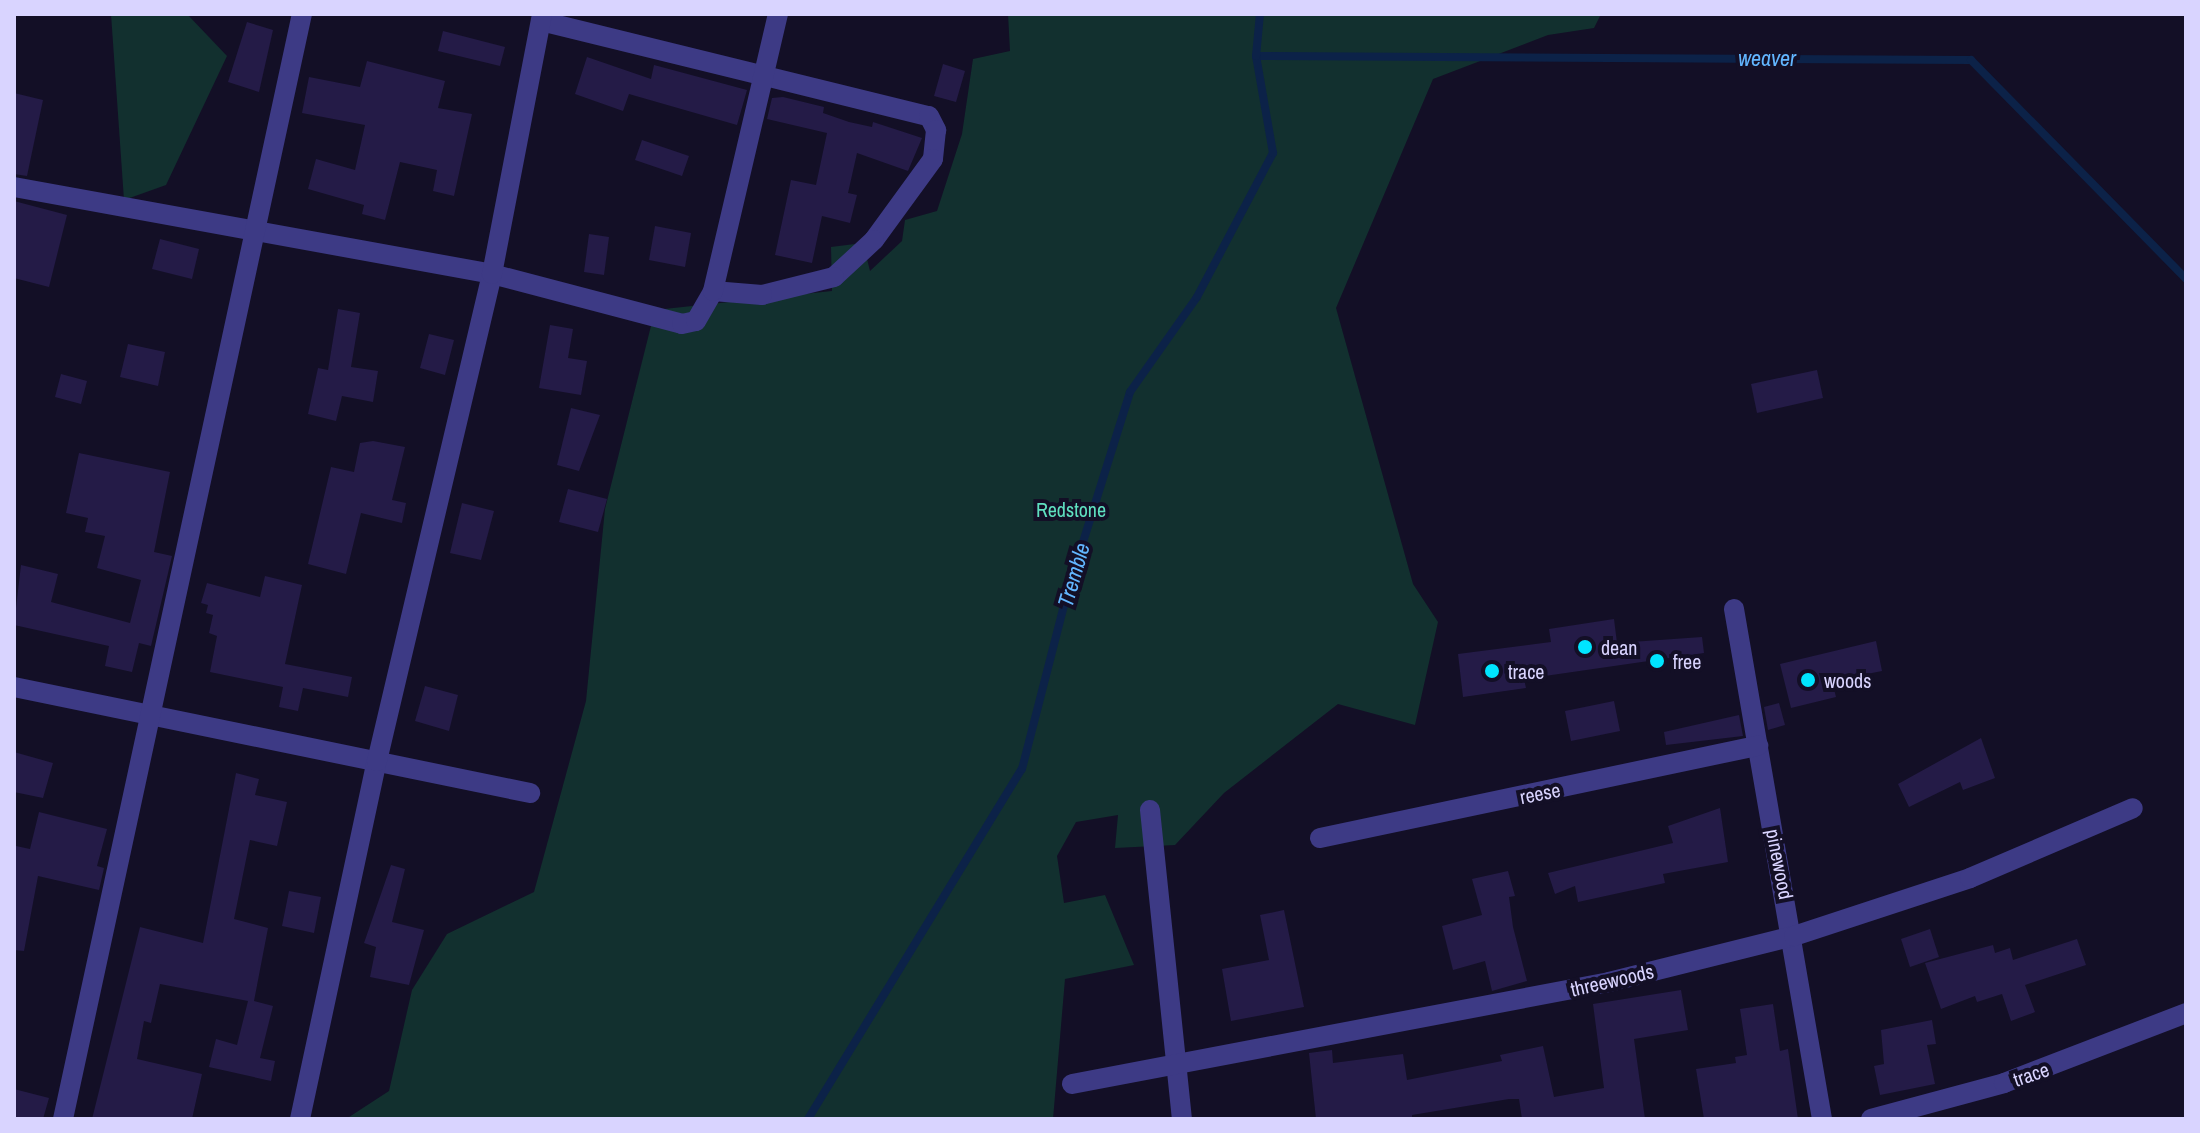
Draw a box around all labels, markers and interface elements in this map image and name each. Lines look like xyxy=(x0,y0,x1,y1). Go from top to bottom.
water label: weaver xyxy=(1738,46,1796,72)
park label: Redstone xyxy=(1036,497,1106,521)
water label: Tremble xyxy=(1052,540,1096,610)
place label: dean xyxy=(1601,635,1637,659)
marker: dean xyxy=(1576,638,1594,656)
place label: free xyxy=(1673,649,1701,673)
marker: free xyxy=(1648,652,1666,670)
place label: trace xyxy=(1508,659,1544,683)
marker: trace xyxy=(1483,662,1501,680)
place label: woods xyxy=(1824,668,1871,692)
marker: woods xyxy=(1799,671,1817,689)
street label: reese xyxy=(1518,777,1562,809)
street label: pinewood xyxy=(1761,827,1799,901)
street label: threewoods xyxy=(1568,959,1656,1001)
street label: trace xyxy=(2010,1057,2052,1091)

